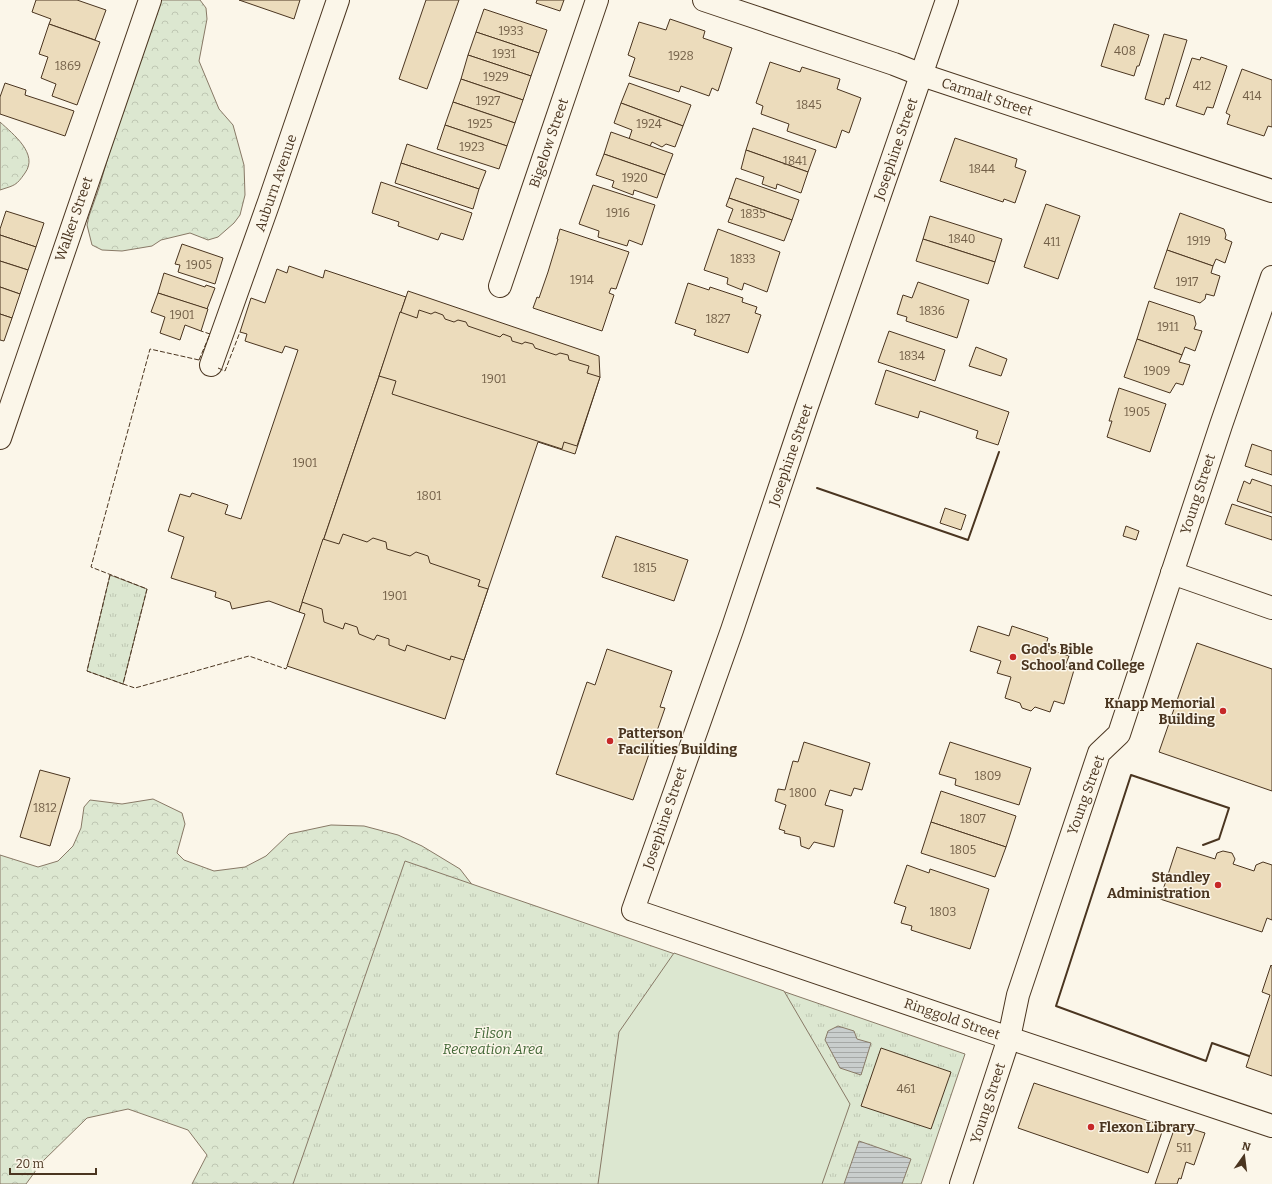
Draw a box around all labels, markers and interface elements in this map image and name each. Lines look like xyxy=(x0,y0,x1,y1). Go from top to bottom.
house number: 1933 xyxy=(498,24,524,38)
house number: 408 xyxy=(1114,44,1136,58)
house number: 1931 xyxy=(492,47,516,61)
house number: 1928 xyxy=(668,49,694,63)
house number: 1869 xyxy=(55,59,81,73)
house number: 1929 xyxy=(483,70,509,84)
street label: Carmalt Street xyxy=(939,74,1035,120)
house number: 412 xyxy=(1193,79,1211,93)
house number: 414 xyxy=(1243,89,1261,103)
house number: 1927 xyxy=(476,94,500,108)
street label: Bigelow Street xyxy=(526,96,572,190)
street label: Josephine Street xyxy=(870,96,921,203)
house number: 1845 xyxy=(796,98,822,112)
house number: 1925 xyxy=(468,117,492,131)
house number: 1924 xyxy=(636,117,662,131)
street label: Auburn Avenue xyxy=(251,132,301,234)
house number: 1923 xyxy=(459,140,485,154)
house number: 1841 xyxy=(783,154,807,168)
house number: 1844 xyxy=(969,162,995,176)
house number: 1920 xyxy=(622,171,648,185)
street label: Walker Street xyxy=(52,174,96,264)
house number: 1916 xyxy=(606,206,630,220)
house number: 1835 xyxy=(740,207,766,221)
house number: 1840 xyxy=(949,232,975,246)
house number: 1919 xyxy=(1187,234,1211,248)
house number: 411 xyxy=(1044,235,1060,249)
house number: 1833 xyxy=(730,252,756,266)
house number: 1905 xyxy=(186,258,212,272)
house number: 1914 xyxy=(570,273,594,287)
house number: 1917 xyxy=(1176,275,1198,289)
house number: 1836 xyxy=(919,304,945,318)
house number: 1901 xyxy=(170,308,194,322)
house number: 1827 xyxy=(706,312,730,326)
house number: 1911 xyxy=(1157,320,1179,334)
house number: 1834 xyxy=(899,349,925,363)
house number: 1909 xyxy=(1144,364,1170,378)
house number: 1901 xyxy=(482,372,506,386)
street label: Josephine Street xyxy=(765,402,816,509)
house number: 1905 xyxy=(1124,405,1150,419)
street label: Young Street xyxy=(1177,452,1219,536)
house number: 1901 xyxy=(293,456,317,470)
house number: 1801 xyxy=(417,489,441,503)
house number: 1815 xyxy=(633,561,657,575)
house number: 1901 xyxy=(383,589,407,603)
place label: God's Bible School and College xyxy=(1021,641,1145,674)
marker: God's Bible School and College xyxy=(1008,652,1018,662)
place label: Knapp Memorial Building xyxy=(1104,695,1216,728)
marker: Knapp Memorial Building xyxy=(1218,706,1228,716)
place label: Patterson Facilities Building xyxy=(618,725,737,758)
marker: Patterson Facilities Building xyxy=(605,736,615,746)
street label: Young Street xyxy=(1064,753,1108,837)
street label: Josephine Street xyxy=(639,765,690,872)
house number: 1809 xyxy=(975,769,1001,783)
house number: 1800 xyxy=(789,786,817,800)
house number: 1812 xyxy=(33,801,57,815)
house number: 1807 xyxy=(960,812,986,826)
house number: 1805 xyxy=(950,843,976,857)
place label: Standley Administration xyxy=(1107,869,1210,902)
marker: Standley Administration xyxy=(1213,880,1223,890)
house number: 1803 xyxy=(930,905,956,919)
street label: Ringgold Street xyxy=(902,995,1002,1043)
park label: Filson Recreation Area xyxy=(443,1025,543,1058)
street label: Young Street xyxy=(967,1061,1009,1145)
house number: 461 xyxy=(897,1082,916,1096)
place label: Flexon Library xyxy=(1099,1119,1195,1136)
marker: Flexon Library xyxy=(1086,1122,1096,1132)
north arrow xyxy=(1224,1136,1264,1176)
text: N xyxy=(1241,1139,1252,1154)
house number: 511 xyxy=(1176,1141,1192,1155)
scale bar xyxy=(10,1150,96,1176)
text: 20 m xyxy=(16,1157,45,1171)

